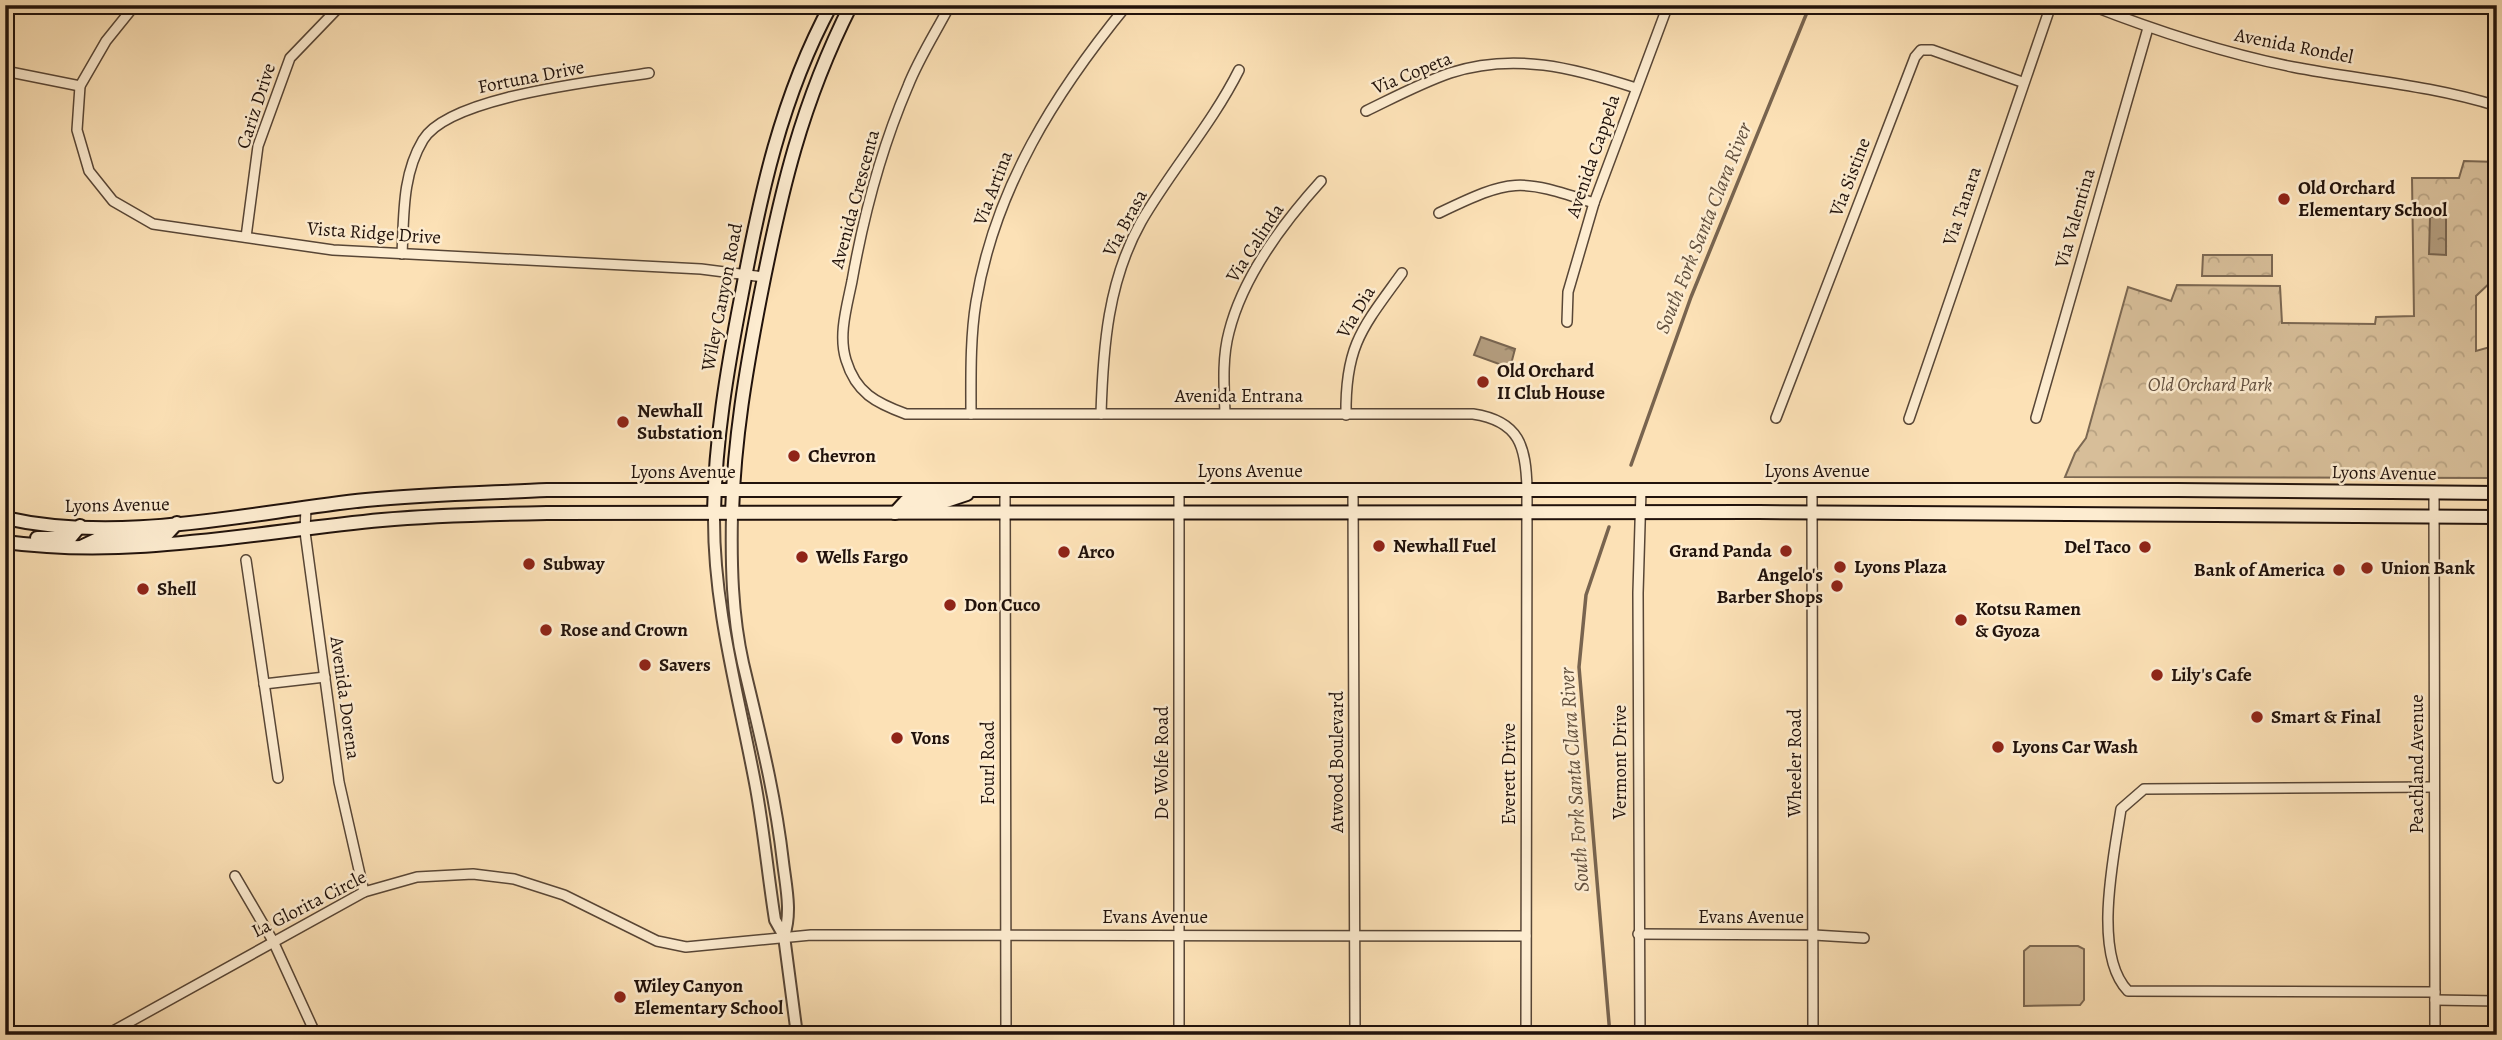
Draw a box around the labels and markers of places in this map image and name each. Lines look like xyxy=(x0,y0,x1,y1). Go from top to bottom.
place label: Old Orchard Elementary School xyxy=(2298,175,2447,223)
marker: Old Orchard Elementary School xyxy=(2276,191,2292,207)
place label: Old Orchard II Club House xyxy=(1497,358,1605,406)
marker: Old Orchard II Club House xyxy=(1475,374,1491,390)
place label: Newhall Substation xyxy=(637,398,723,446)
marker: Newhall Substation xyxy=(615,414,631,430)
place label: Chevron xyxy=(808,443,876,469)
marker: Chevron xyxy=(786,448,802,464)
place label: Newhall Fuel xyxy=(1393,533,1496,559)
place label: Del Taco xyxy=(2064,534,2131,560)
marker: Newhall Fuel xyxy=(1371,538,1387,554)
place label: Grand Panda xyxy=(1669,538,1773,564)
place label: Arco xyxy=(1077,539,1115,565)
marker: Del Taco xyxy=(2137,539,2153,555)
marker: Grand Panda xyxy=(1778,543,1794,559)
place label: Wells Fargo xyxy=(815,544,909,570)
marker: Arco xyxy=(1056,544,1072,560)
marker: Wells Fargo xyxy=(794,549,810,565)
place label: Subway xyxy=(543,551,606,577)
place label: Lyons Plaza xyxy=(1854,554,1948,580)
place label: Union Bank xyxy=(2381,555,2475,581)
marker: Subway xyxy=(521,556,537,572)
place label: Bank of America xyxy=(2194,557,2326,583)
marker: Lyons Plaza xyxy=(1832,559,1848,575)
marker: Union Bank xyxy=(2359,560,2375,576)
place label: Angelo's Barber Shops xyxy=(1716,562,1823,610)
marker: Bank of America xyxy=(2331,562,2347,578)
place label: Shell xyxy=(157,576,196,602)
marker: Angelo's Barber Shops xyxy=(1829,578,1845,594)
marker: Shell xyxy=(135,581,151,597)
place label: Don Cuco xyxy=(964,592,1041,618)
place label: Kotsu Ramen & Gyoza xyxy=(1975,596,2081,644)
marker: Don Cuco xyxy=(942,597,958,613)
marker: Kotsu Ramen & Gyoza xyxy=(1953,612,1969,628)
place label: Rose and Crown xyxy=(560,617,688,643)
marker: Rose and Crown xyxy=(538,622,554,638)
place label: Savers xyxy=(659,652,711,678)
marker: Savers xyxy=(637,657,653,673)
place label: Lily's Cafe xyxy=(2171,662,2252,688)
marker: Lily's Cafe xyxy=(2149,667,2165,683)
place label: Smart & Final xyxy=(2271,704,2381,730)
marker: Smart & Final xyxy=(2249,709,2265,725)
place label: Vons xyxy=(910,725,950,751)
marker: Vons xyxy=(889,730,905,746)
place label: Lyons Car Wash xyxy=(2012,734,2138,760)
marker: Lyons Car Wash xyxy=(1990,739,2006,755)
place label: Wiley Canyon Elementary School xyxy=(633,973,783,1021)
marker: Wiley Canyon Elementary School xyxy=(612,989,628,1005)

